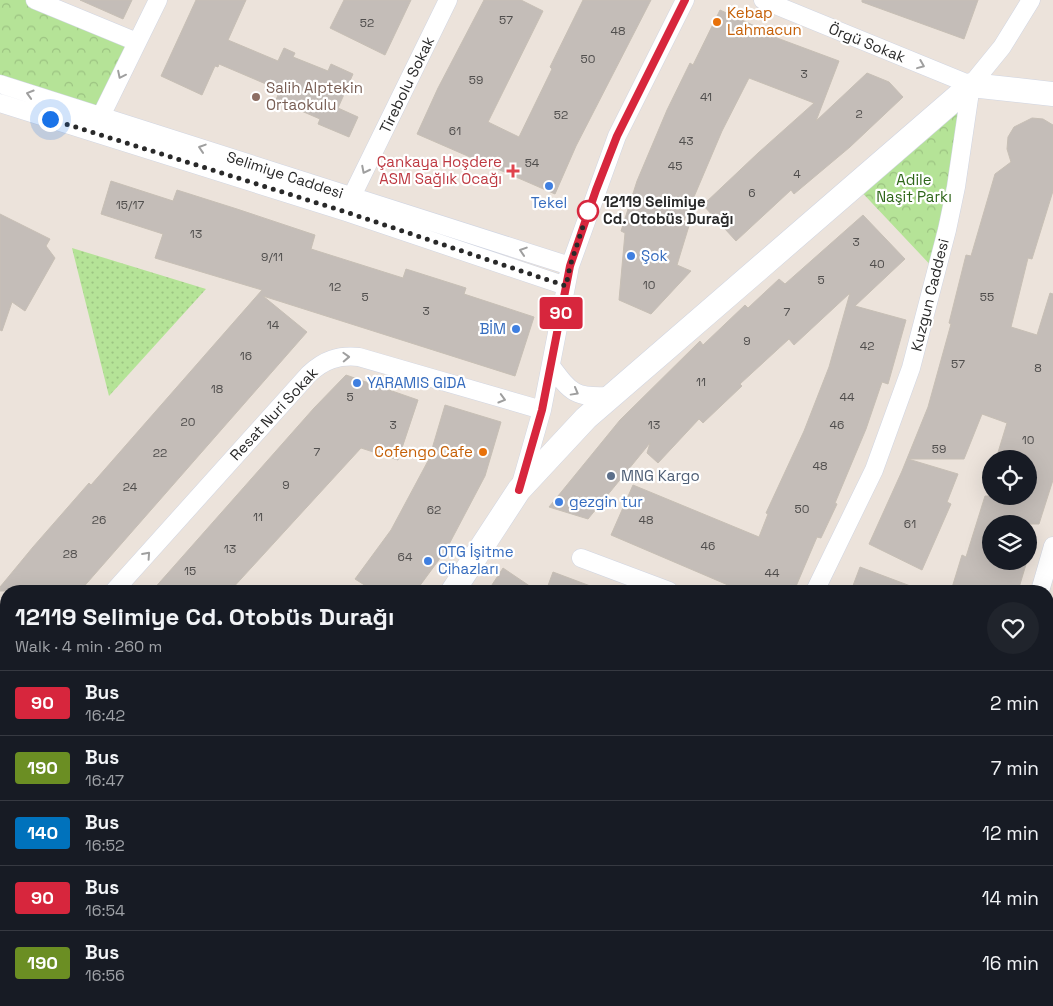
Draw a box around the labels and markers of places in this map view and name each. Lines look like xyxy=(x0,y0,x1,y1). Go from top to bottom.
place label: Kebap Lahmacun xyxy=(727,3,802,39)
marker: Kebap Lahmacun xyxy=(711,16,723,28)
place label: Salih Alptekin Ortaokulu xyxy=(266,78,363,114)
marker: Salih Alptekin Ortaokulu xyxy=(250,91,262,103)
place label: Çankaya Hoşdere ASM Sağlık Ocağı xyxy=(377,152,502,188)
marker: Çankaya Hoşdere ASM Sağlık Ocağı xyxy=(506,164,520,178)
marker: Tekel xyxy=(543,180,555,192)
place label: 12119 Selimiye Cd. Otobüs Durağı xyxy=(603,192,734,228)
place label: Tekel xyxy=(531,193,567,212)
marker: 12119 Selimiye Cd. Otobüs Durağı xyxy=(577,200,599,222)
place label: Şok xyxy=(641,246,668,265)
marker: Şok xyxy=(625,250,637,262)
place label: BİM xyxy=(479,319,506,338)
marker: BİM xyxy=(510,323,522,335)
place label: YARAMIS GIDA xyxy=(367,373,466,392)
marker: YARAMIS GIDA xyxy=(351,377,363,389)
place label: Cofengo Cafe xyxy=(374,442,473,461)
marker: Cofengo Cafe xyxy=(477,446,489,458)
place label: MNG Kargo xyxy=(621,466,700,485)
marker: MNG Kargo xyxy=(605,470,617,482)
place label: gezgin tur xyxy=(569,492,643,511)
marker: gezgin tur xyxy=(553,496,565,508)
place label: OTG İşitme Cihazları xyxy=(438,542,514,578)
marker: OTG İşitme Cihazları xyxy=(422,555,434,567)

